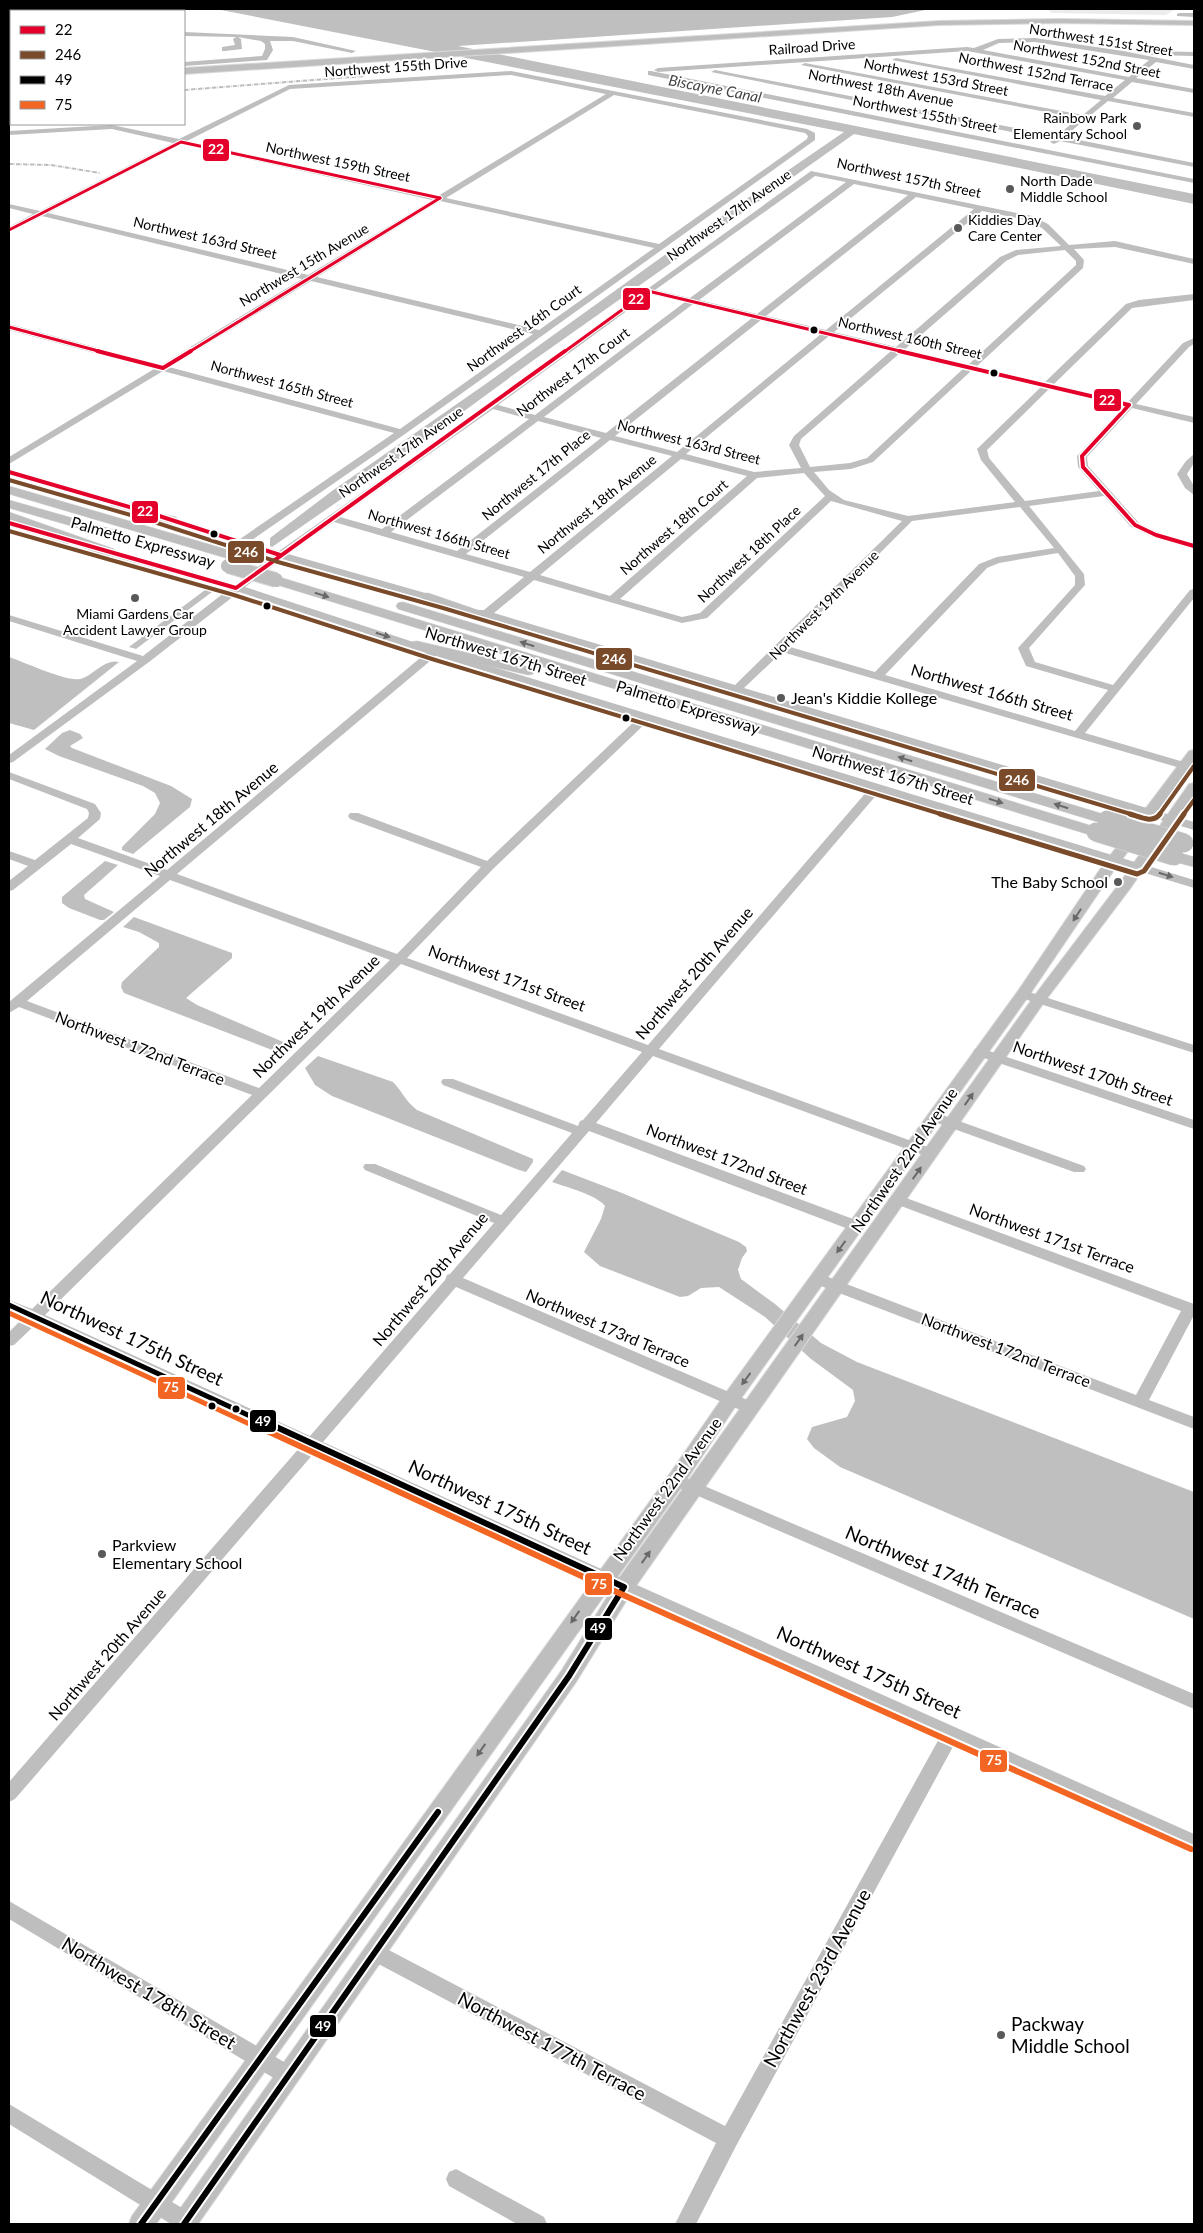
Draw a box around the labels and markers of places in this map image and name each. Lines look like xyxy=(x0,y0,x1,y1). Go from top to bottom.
place label: Rainbow Park Elementary School xyxy=(1013,109,1128,142)
marker: Rainbow Park Elementary School xyxy=(1131,120,1143,132)
place label: North Dade Middle School xyxy=(1020,172,1107,205)
marker: North Dade Middle School xyxy=(1004,183,1016,195)
place label: Kiddies Day Care Center xyxy=(968,211,1042,244)
marker: Kiddies Day Care Center xyxy=(952,222,964,234)
unlabelled marker xyxy=(809,325,819,335)
unlabelled marker xyxy=(989,368,999,378)
unlabelled marker xyxy=(209,529,219,539)
marker: Miami Gardens Car Accident Lawyer Group xyxy=(129,592,141,604)
unlabelled marker xyxy=(262,601,272,611)
place label: Miami Gardens Car Accident Lawyer Group xyxy=(63,605,207,638)
place label: Jean's Kiddie Kollege xyxy=(791,688,937,707)
marker: Jean's Kiddie Kollege xyxy=(775,692,787,704)
unlabelled marker xyxy=(621,713,631,723)
place label: The Baby School xyxy=(991,872,1108,891)
marker: The Baby School xyxy=(1112,876,1124,888)
unlabelled marker xyxy=(207,1401,217,1411)
unlabelled marker xyxy=(231,1404,241,1414)
place label: Parkview Elementary School xyxy=(112,1535,242,1572)
marker: Parkview Elementary School xyxy=(96,1548,108,1560)
place label: Packway Middle School xyxy=(1011,2012,1130,2057)
marker: Packway Middle School xyxy=(995,2029,1007,2041)

